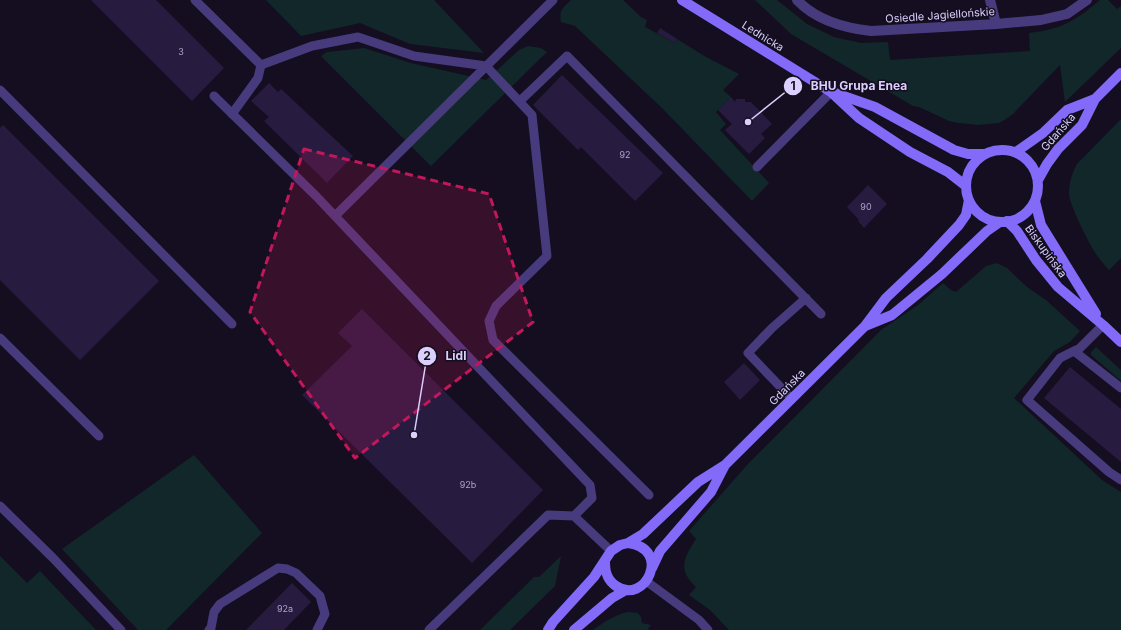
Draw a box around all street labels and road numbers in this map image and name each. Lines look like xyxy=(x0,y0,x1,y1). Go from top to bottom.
street label: Osiedle Jagiellońskie xyxy=(885,4,995,26)
street label: Lednicka xyxy=(739,18,787,54)
street label: Gdańska xyxy=(1038,110,1078,154)
street label: Biskupińska xyxy=(1022,222,1070,280)
street label: Gdańska xyxy=(766,366,808,408)

